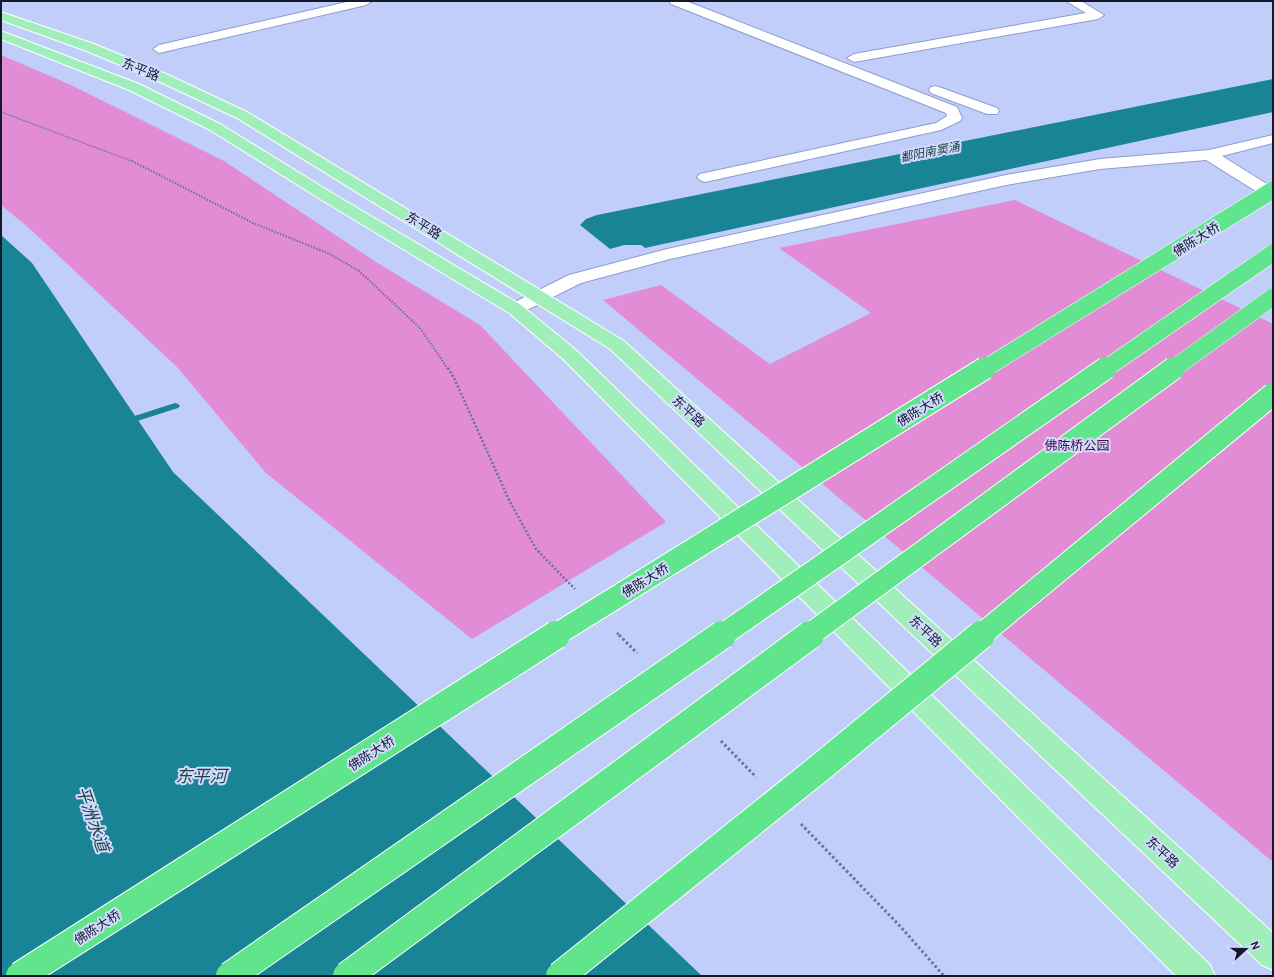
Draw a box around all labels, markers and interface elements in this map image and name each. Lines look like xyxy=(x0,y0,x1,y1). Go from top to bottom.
street label: 东平路 xyxy=(120,54,162,84)
water label: 鄱阳南窦涌 xyxy=(899,138,963,165)
street label: 东平路 xyxy=(403,208,445,242)
street label: 佛陈大桥 xyxy=(1170,218,1222,260)
street label: 佛陈大桥 xyxy=(894,388,946,430)
street label: 东平路 xyxy=(669,392,709,430)
park label: 佛陈桥公园 xyxy=(1044,437,1110,453)
street label: 佛陈大桥 xyxy=(619,559,671,601)
street label: 东平路 xyxy=(906,612,946,650)
street label: 佛陈大桥 xyxy=(345,732,397,774)
water label: 东平河 xyxy=(176,766,229,786)
water label: 平洲水道 xyxy=(72,784,115,857)
street label: 东平路 xyxy=(1143,833,1183,871)
street label: 佛陈大桥 xyxy=(71,906,123,948)
north arrow xyxy=(1226,929,1266,969)
text: N xyxy=(1247,939,1263,952)

